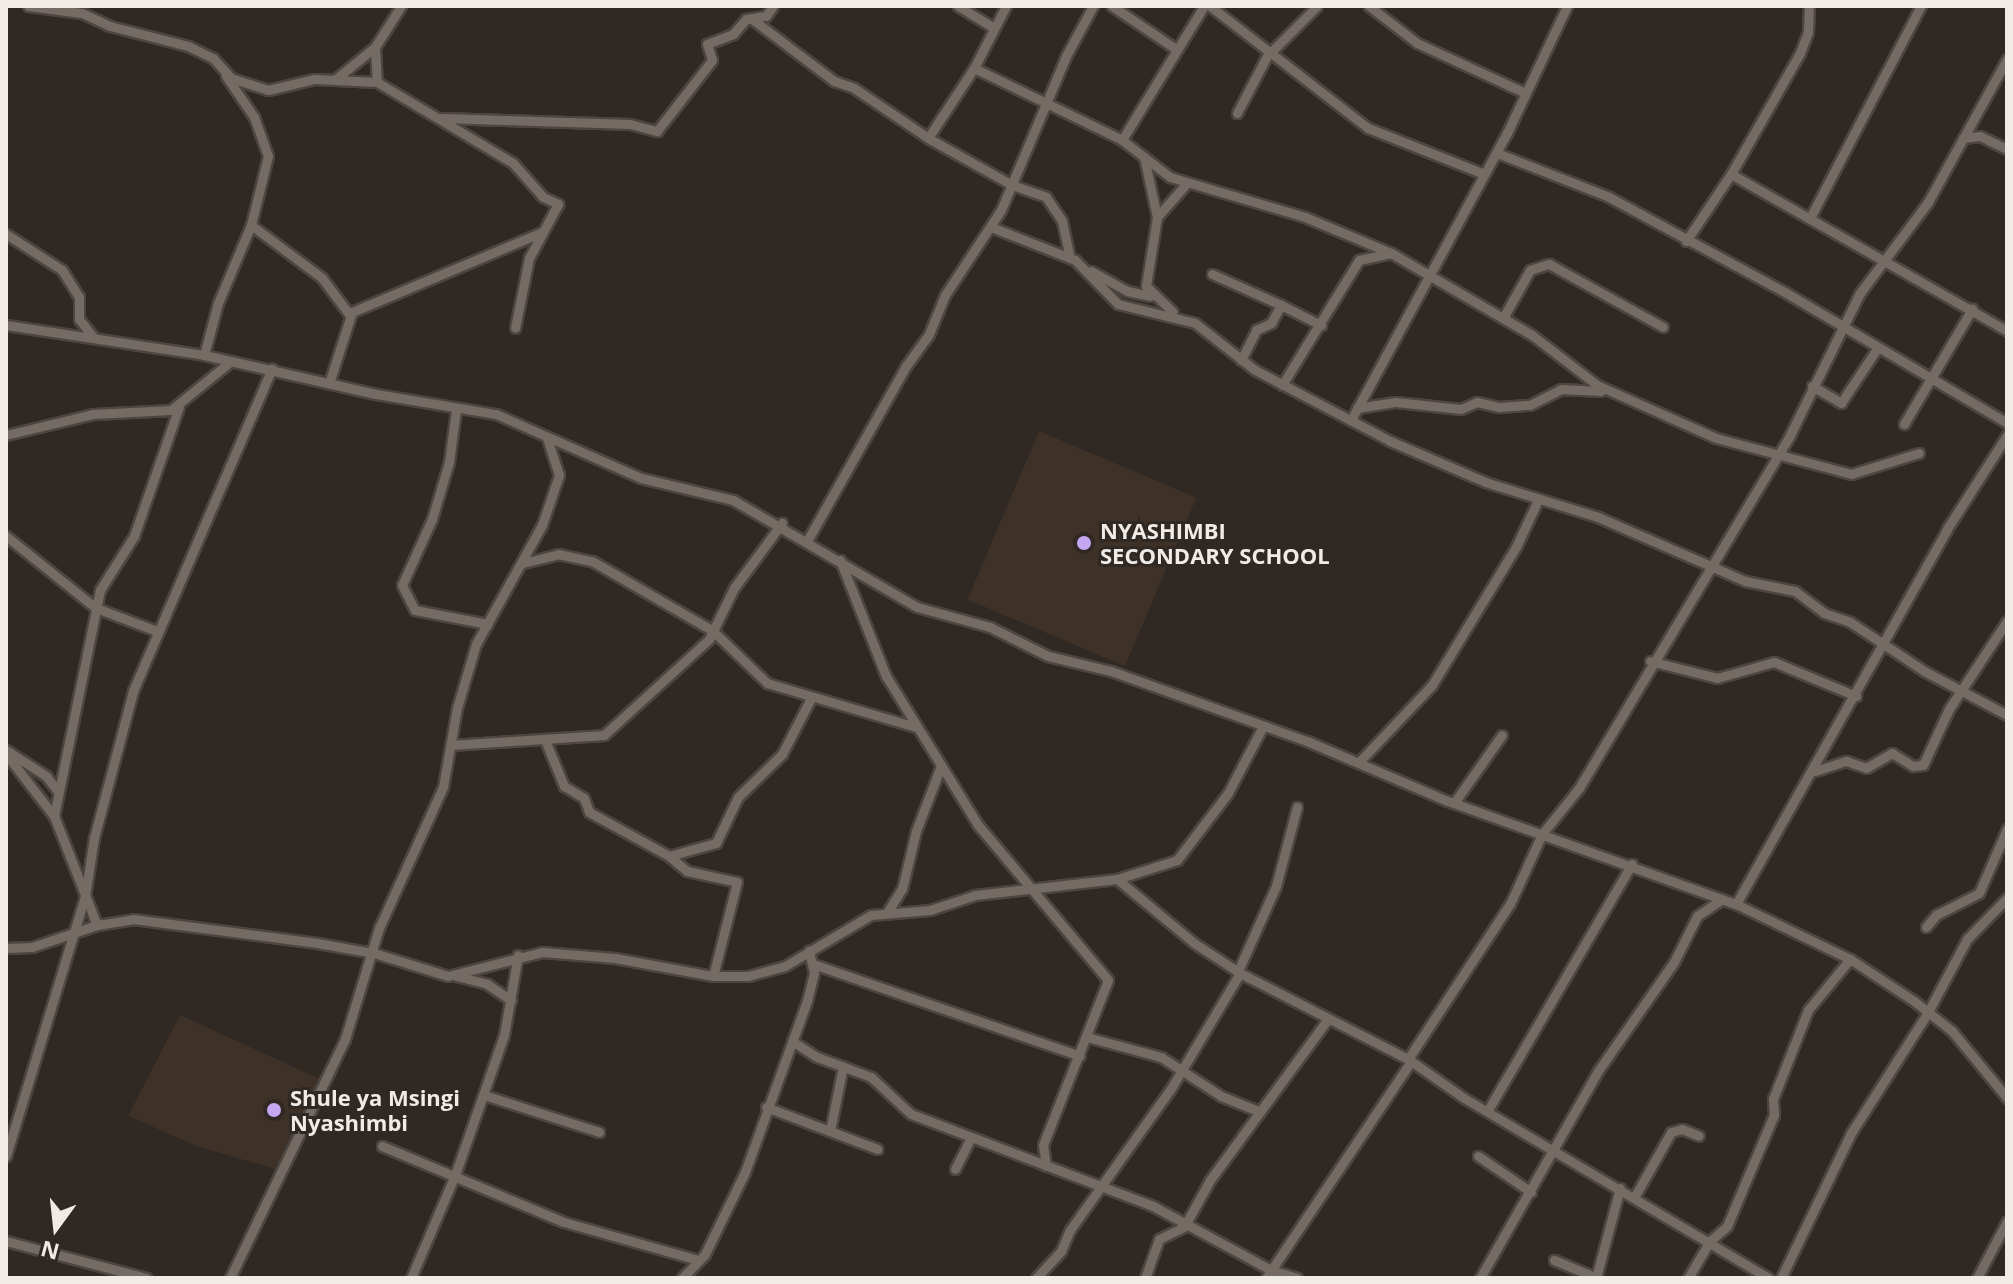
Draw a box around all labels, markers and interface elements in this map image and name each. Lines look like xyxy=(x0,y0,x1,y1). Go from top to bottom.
place label: NYASHIMBI SECONDARY SCHOOL xyxy=(1100,517,1330,568)
marker: NYASHIMBI SECONDARY SCHOOL xyxy=(1075,534,1093,552)
place label: Shule ya Msingi Nyashimbi xyxy=(290,1084,460,1136)
marker: Shule ya Msingi Nyashimbi xyxy=(265,1101,283,1119)
north arrow xyxy=(16,1188,96,1268)
text: N xyxy=(37,1234,62,1268)

